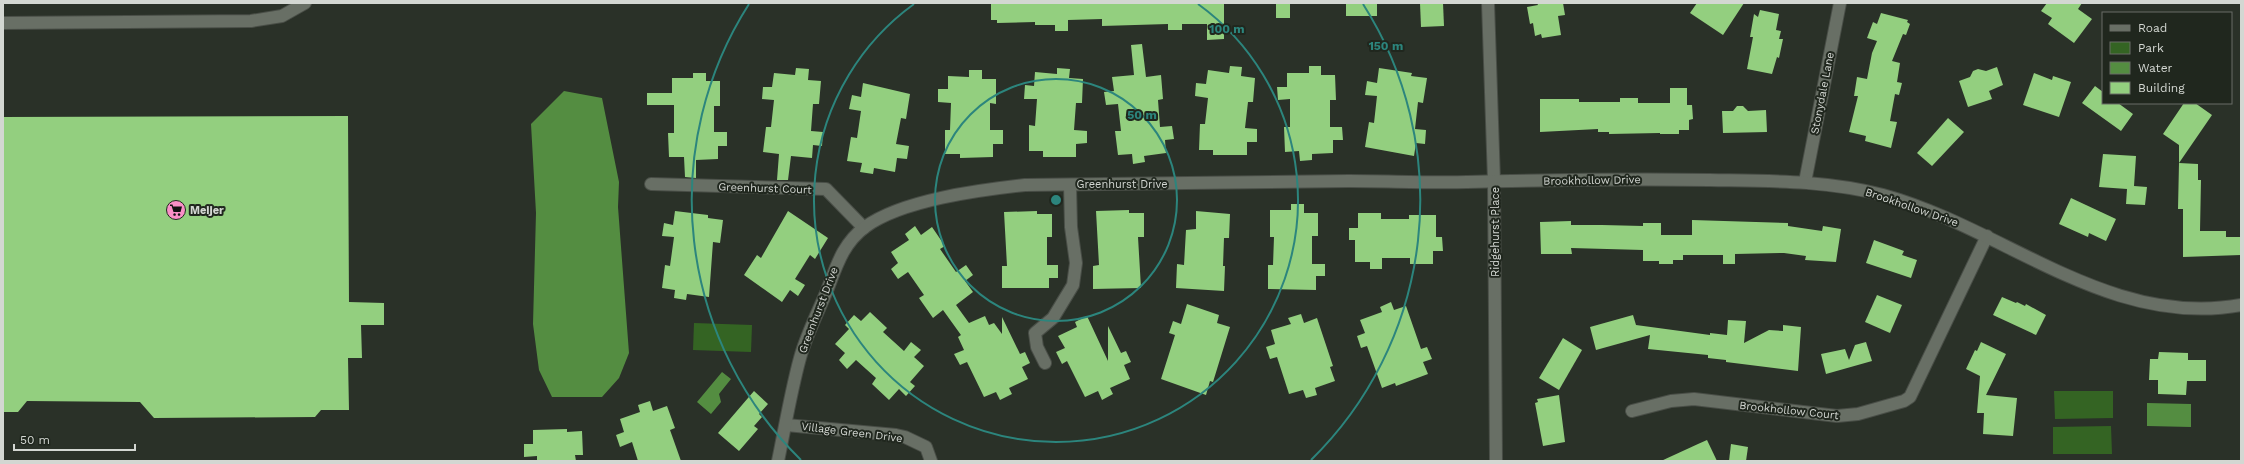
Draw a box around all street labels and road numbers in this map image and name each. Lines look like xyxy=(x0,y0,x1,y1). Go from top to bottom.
street label: Stonydale Lane xyxy=(1808,51,1837,135)
street label: Brookhollow Drive xyxy=(1543,173,1641,188)
street label: Greenhurst Drive xyxy=(1076,178,1168,191)
street label: Greenhurst Court xyxy=(718,180,812,197)
street label: Brookhollow Drive xyxy=(1864,185,1960,230)
street label: Ridgehurst Place xyxy=(1489,187,1502,277)
street label: Greenhurst Drive xyxy=(796,265,841,355)
street label: Brookhollow Court xyxy=(1739,399,1840,422)
street label: Village Green Drive xyxy=(801,420,903,445)

